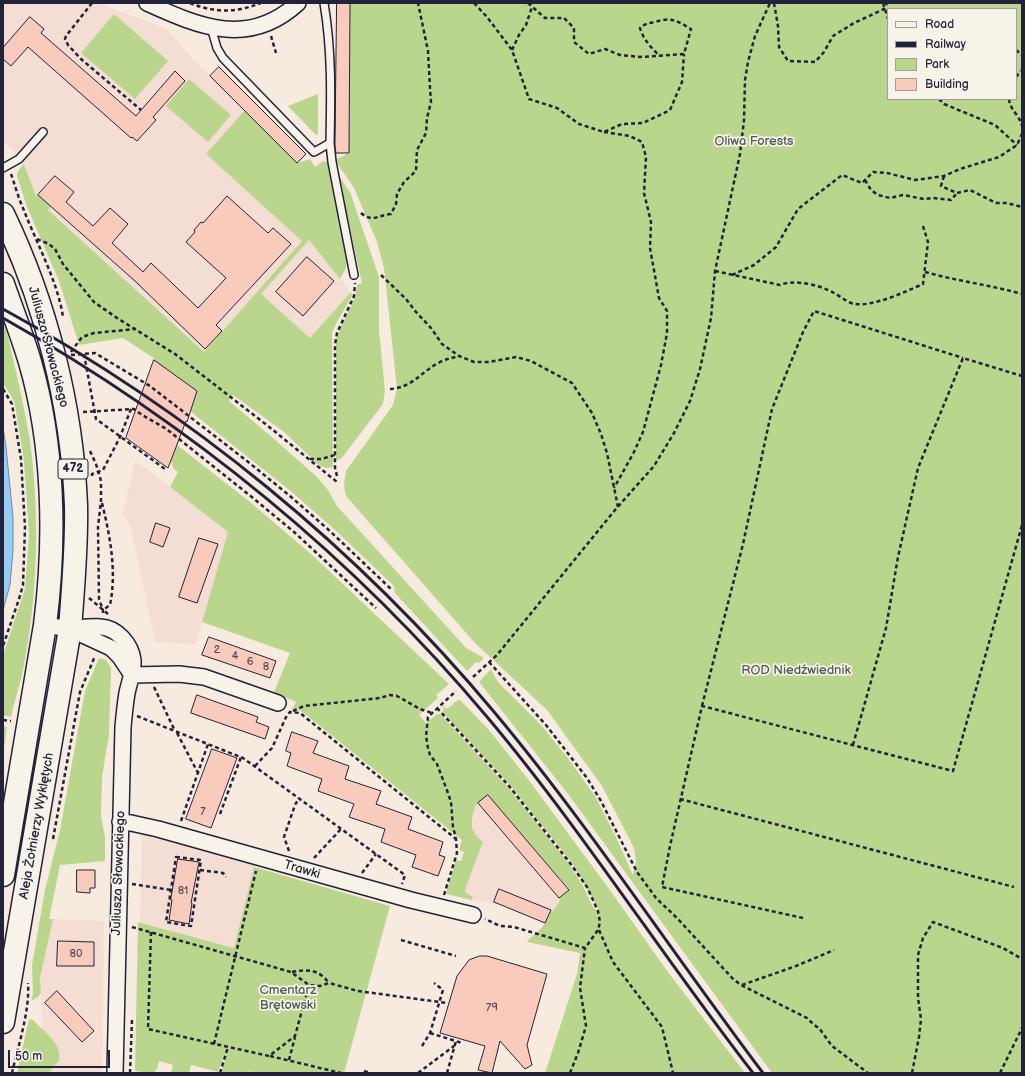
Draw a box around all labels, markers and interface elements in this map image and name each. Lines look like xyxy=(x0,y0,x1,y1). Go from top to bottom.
legend xyxy=(887,8,1017,100)
text: Road xyxy=(925,17,954,32)
text: Railway xyxy=(925,37,966,52)
text: Park xyxy=(925,57,949,72)
text: Building xyxy=(925,77,969,92)
park label: Oliwa Forests xyxy=(715,134,793,150)
street label: Juliusza Słowackiego xyxy=(24,285,72,409)
road number: 472 xyxy=(58,459,88,479)
house number: 2 xyxy=(214,643,220,657)
house number: 4 xyxy=(232,649,238,663)
house number: 6 xyxy=(247,655,253,669)
house number: 8 xyxy=(263,660,269,674)
park label: ROD Niedźwiednik xyxy=(741,663,851,679)
street label: Aleja Żołnierzy Wyklętych xyxy=(16,752,58,900)
house number: 7 xyxy=(200,805,206,819)
street label: Juliusza Słowackiego xyxy=(109,810,129,936)
street label: Trawki xyxy=(282,857,322,883)
house number: 81 xyxy=(178,884,188,898)
house number: 80 xyxy=(70,947,82,961)
park label: Cmentarz Brętowski xyxy=(259,983,317,1014)
house number: 79 xyxy=(486,1001,498,1015)
scale bar xyxy=(10,1042,112,1068)
text: 50 m xyxy=(15,1049,42,1064)

